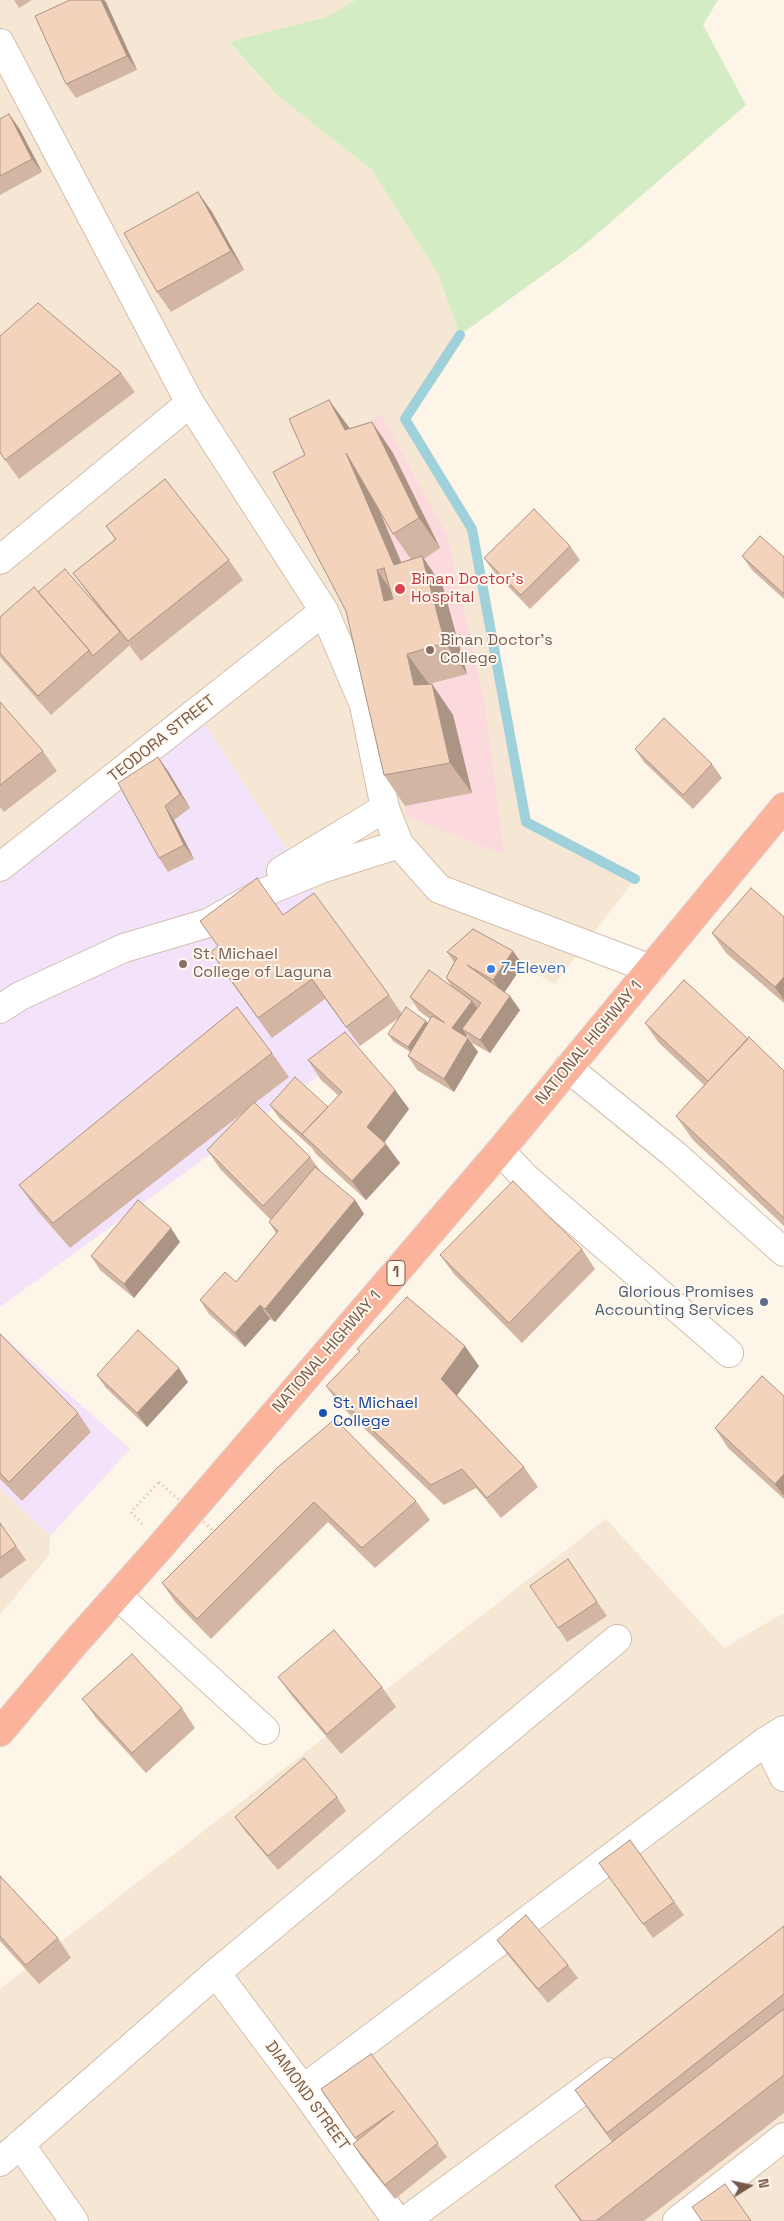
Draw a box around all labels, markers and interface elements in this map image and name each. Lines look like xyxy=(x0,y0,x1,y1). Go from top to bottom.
place label: Binan Doctor's Hospital xyxy=(411,570,524,608)
marker: Binan Doctor's Hospital xyxy=(393,582,407,596)
place label: Binan Doctor's College xyxy=(440,631,553,669)
marker: Binan Doctor's College xyxy=(424,644,436,656)
street label: TEODORA STREET xyxy=(105,691,219,787)
place label: St. Michael College of Laguna xyxy=(193,945,332,983)
marker: St. Michael College of Laguna xyxy=(177,958,189,970)
place label: 7-Eleven xyxy=(501,959,566,979)
marker: 7-Eleven xyxy=(485,963,497,975)
street label: NATIONAL HIGHWAY 1 xyxy=(532,977,646,1109)
road number: 1 xyxy=(387,1260,405,1286)
place label: Glorious Promises Accounting Services xyxy=(595,1283,754,1321)
street label: NATIONAL HIGHWAY 1 xyxy=(269,1287,385,1417)
marker: Glorious Promises Accounting Services xyxy=(758,1296,770,1308)
place label: St. Michael College xyxy=(333,1394,418,1432)
marker: St. Michael College xyxy=(317,1407,329,1419)
street label: DIAMOND STREET xyxy=(261,2037,353,2155)
north arrow xyxy=(724,2161,774,2211)
text: N xyxy=(754,2177,773,2190)

